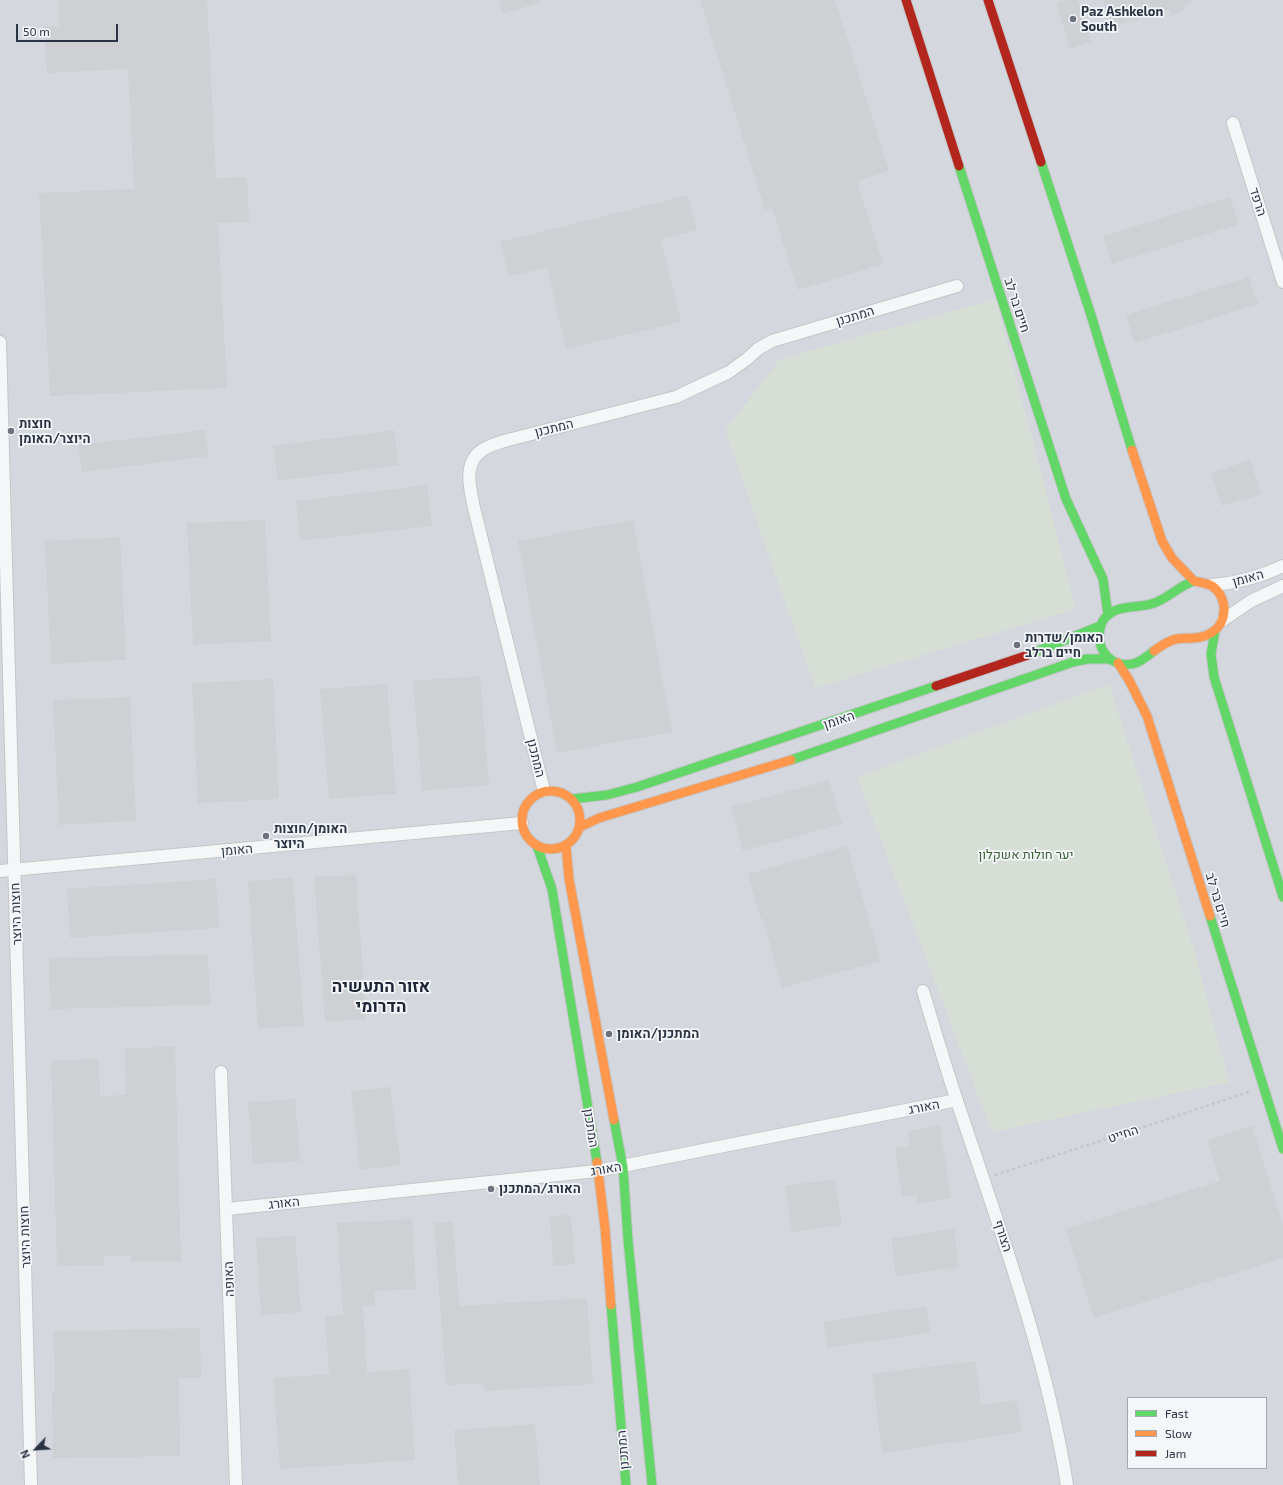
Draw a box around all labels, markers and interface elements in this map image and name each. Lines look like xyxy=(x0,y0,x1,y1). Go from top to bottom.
place label: Paz Ashkelon South xyxy=(1081,4,1163,35)
marker: Paz Ashkelon South xyxy=(1068,14,1078,24)
scale bar xyxy=(18,16,120,42)
text: 50 m xyxy=(23,24,50,38)
street label: הרפד xyxy=(1246,186,1270,218)
street label: חיים בר לב xyxy=(1001,276,1033,334)
street label: המתכנן xyxy=(834,303,876,329)
place label: חוצות היוצר/האומן xyxy=(19,416,91,447)
street label: המתכנן xyxy=(533,416,575,440)
marker: חוצות היוצר/האומן xyxy=(6,426,16,436)
street label: האומן xyxy=(1231,566,1265,590)
place label: האומן/שדרות חיים ברלב xyxy=(1025,630,1103,661)
marker: האומן/שדרות חיים ברלב xyxy=(1012,640,1022,650)
street label: האומן xyxy=(821,707,857,733)
street label: המתכנן xyxy=(524,737,548,779)
place label: האומן/חוצות היוצר xyxy=(274,821,347,852)
marker: האומן/חוצות היוצר xyxy=(261,831,271,841)
street label: האומן xyxy=(220,841,254,859)
park label: יער חולות אשקלון xyxy=(979,847,1073,863)
street label: חיים בר לב xyxy=(1202,871,1234,929)
street label: חוצות היוצר xyxy=(7,882,25,946)
district label: אזור התעשיה הדרומי xyxy=(332,976,430,1016)
place label: המתכנן/האומן xyxy=(617,1026,699,1042)
marker: המתכנן/האומן xyxy=(604,1029,614,1039)
street label: האורג xyxy=(907,1096,941,1118)
street label: המתכנן xyxy=(580,1107,602,1149)
street label: החייט xyxy=(1106,1122,1140,1146)
street label: האורג xyxy=(589,1159,623,1179)
place label: האורג/המתכנן xyxy=(499,1181,581,1197)
marker: האורג/המתכנן xyxy=(486,1184,496,1194)
street label: האורג xyxy=(268,1194,300,1212)
street label: חוצות היוצר xyxy=(16,1205,34,1269)
street label: הצורף xyxy=(991,1218,1015,1254)
street label: האופה xyxy=(221,1261,237,1297)
legend xyxy=(1127,1397,1267,1469)
text: Fast xyxy=(1165,1406,1188,1420)
text: Slow xyxy=(1165,1426,1192,1440)
north arrow xyxy=(16,1429,56,1469)
street label: המתכנן xyxy=(614,1430,632,1470)
text: Jam xyxy=(1165,1446,1186,1460)
text: N xyxy=(17,1448,32,1461)

